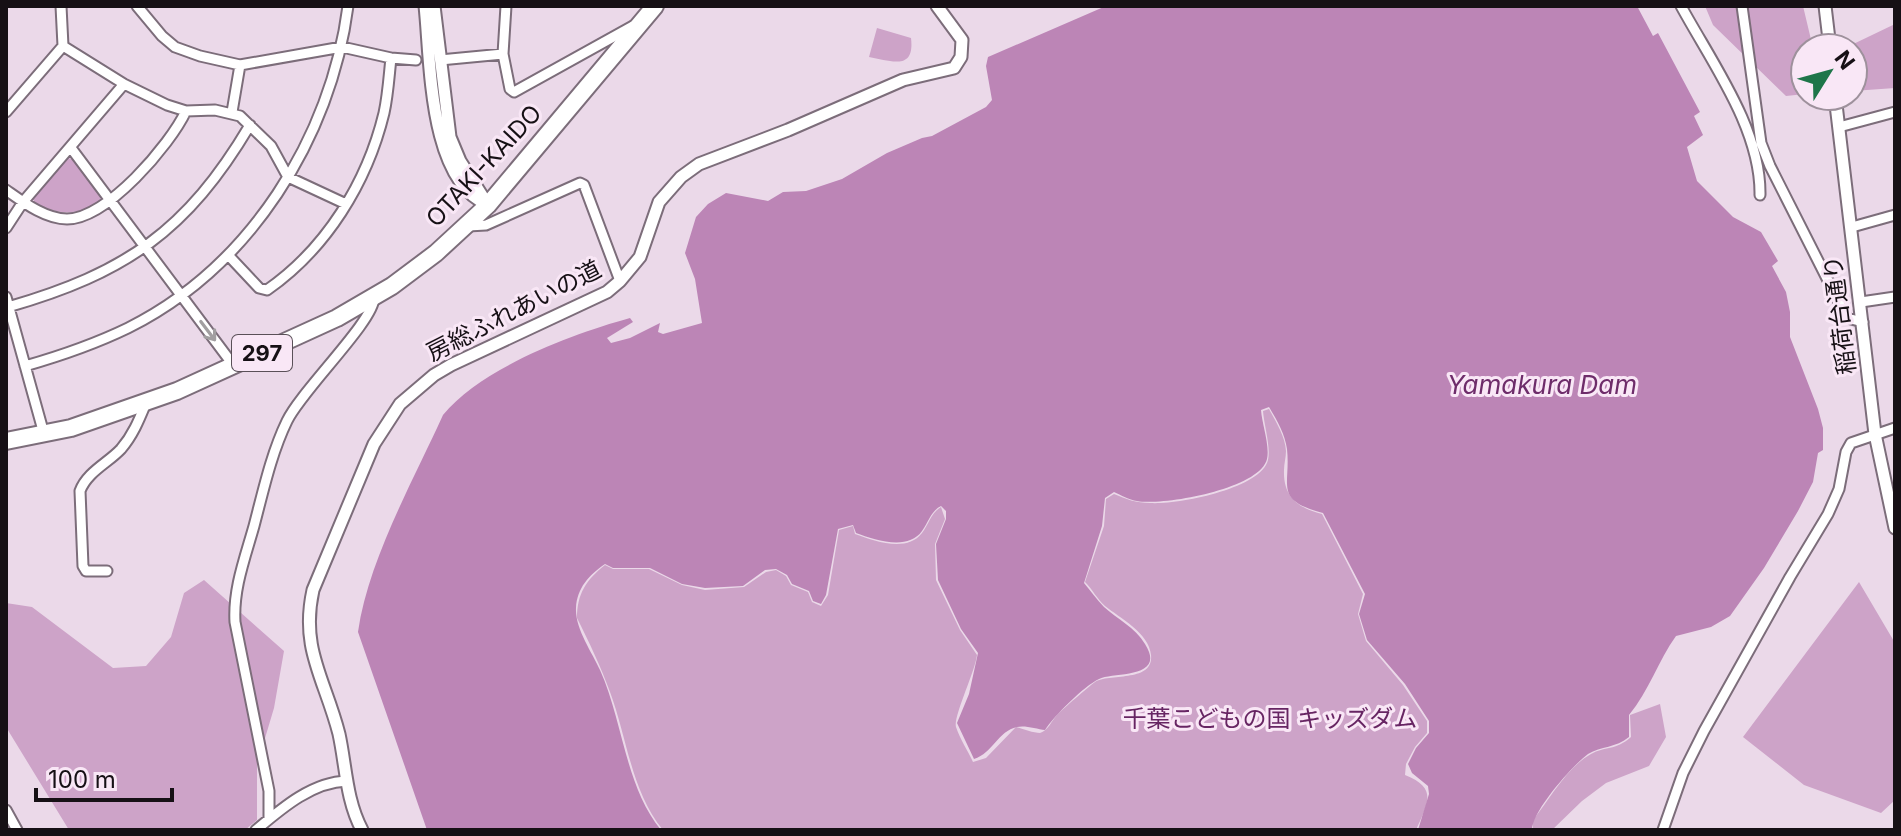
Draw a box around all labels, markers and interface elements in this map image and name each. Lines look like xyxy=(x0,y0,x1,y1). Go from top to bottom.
north arrow xyxy=(1789,32,1869,112)
text: N xyxy=(1830,45,1860,74)
street label: OTAKI-KAIDO xyxy=(420,99,547,233)
street label: 房総ふれあいの道 xyxy=(422,254,606,367)
street label: 稲荷台通り xyxy=(1818,254,1861,376)
one-way arrow xyxy=(200,319,216,341)
road number: 297 xyxy=(232,335,292,371)
water label: Yamakura Dam xyxy=(1447,369,1637,400)
park label: 千葉こどもの国 キッズダム xyxy=(1123,704,1417,733)
scale bar xyxy=(36,752,172,802)
text: 100 m xyxy=(48,765,116,794)

